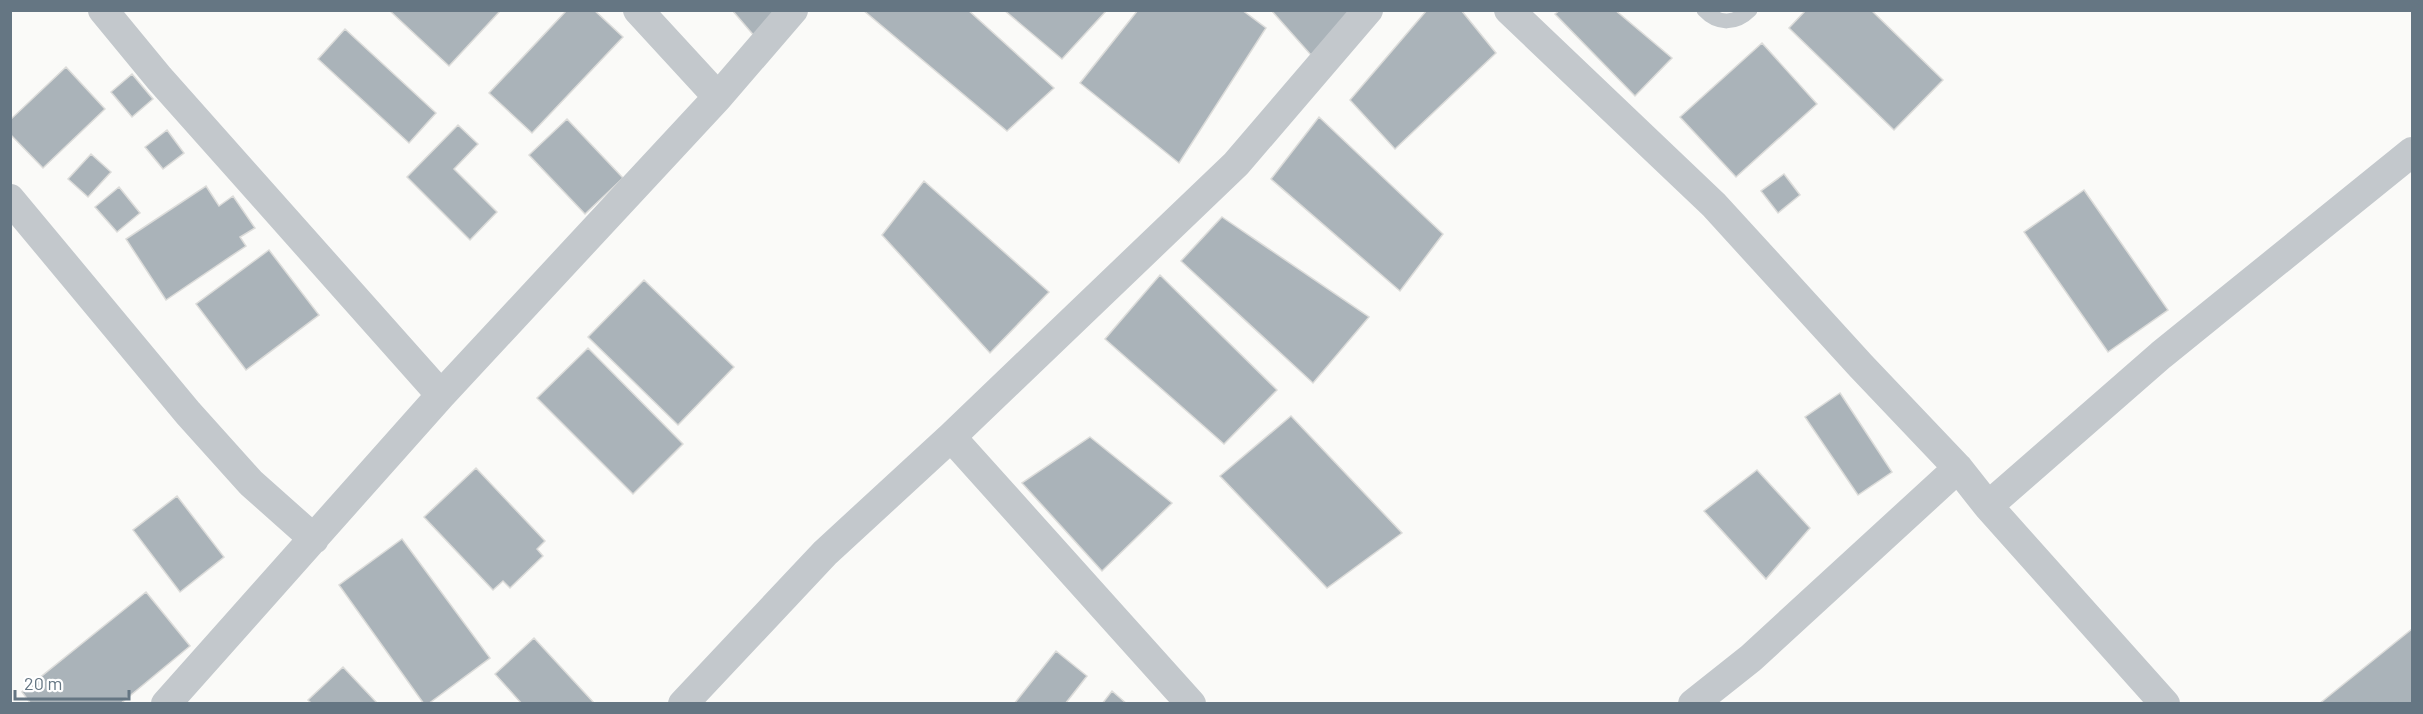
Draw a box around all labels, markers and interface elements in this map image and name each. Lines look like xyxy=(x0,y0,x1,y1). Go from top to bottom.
scale bar xyxy=(15,663,129,701)
text: 20 m xyxy=(24,672,62,694)

